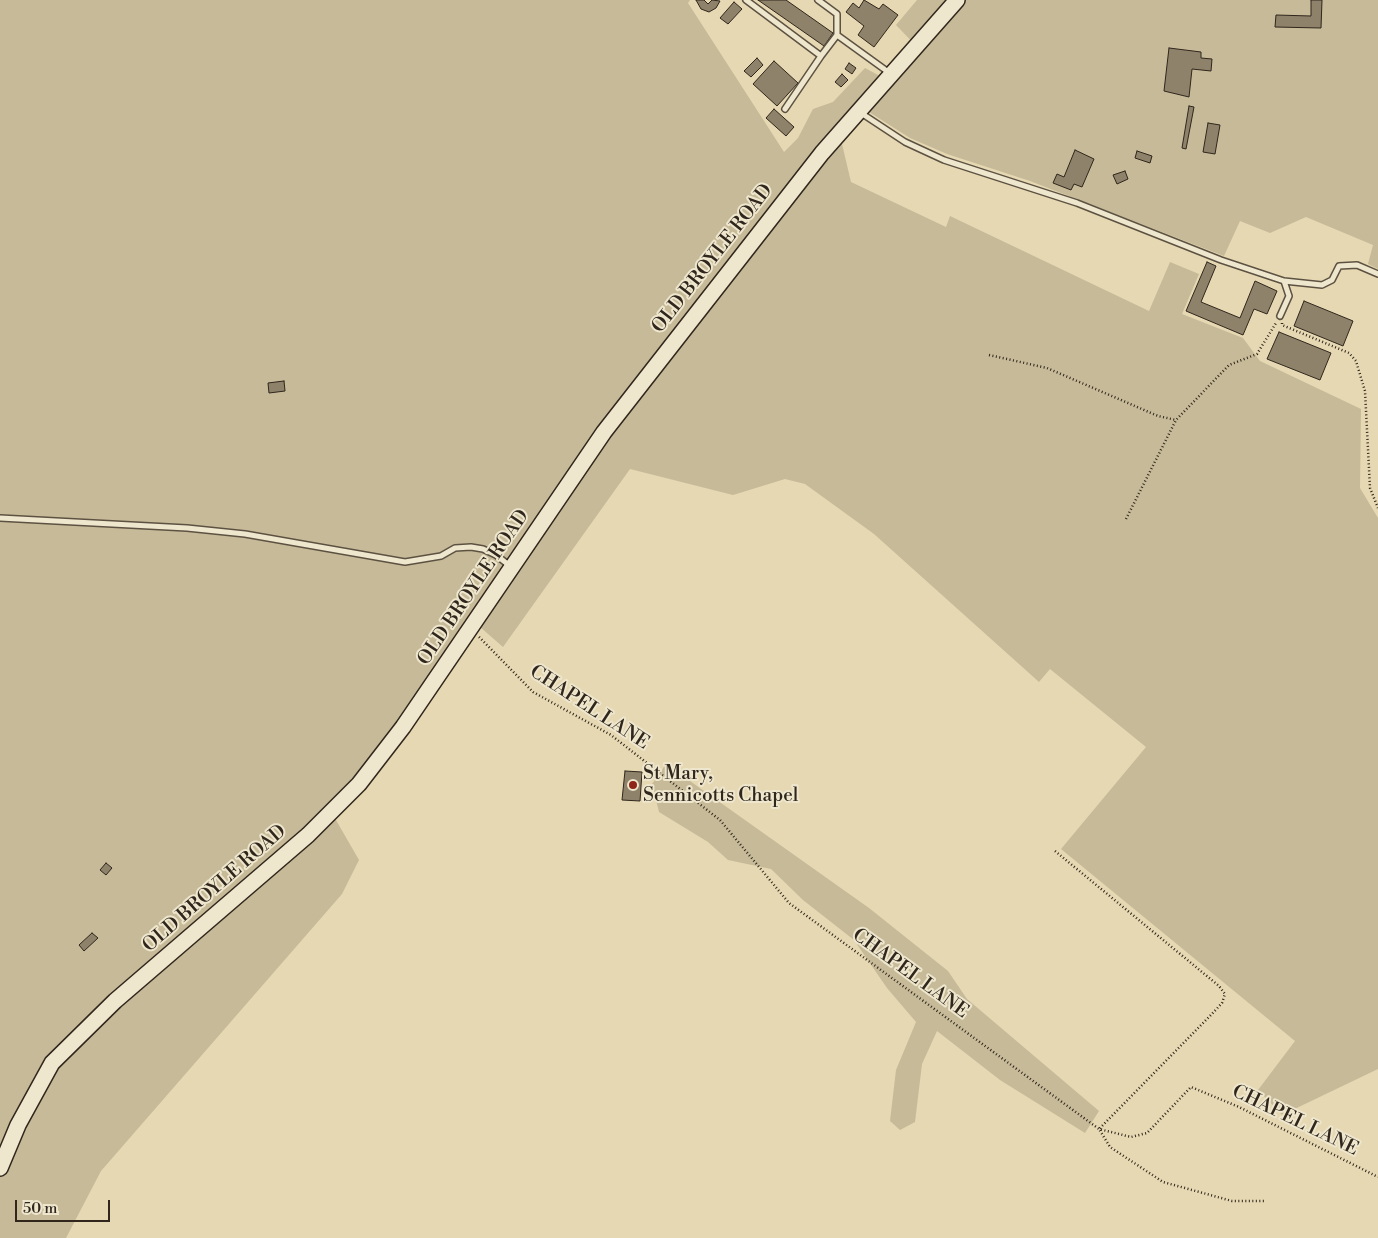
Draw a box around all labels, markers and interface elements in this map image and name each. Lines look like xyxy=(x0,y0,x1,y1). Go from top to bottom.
street label: OLD BROYLE ROAD xyxy=(648,180,778,338)
street label: OLD BROYLE ROAD xyxy=(413,506,535,670)
street label: CHAPEL LANE xyxy=(525,661,653,755)
place label: St Mary, Sennicotts Chapel xyxy=(643,763,798,807)
marker: St Mary, Sennicotts Chapel xyxy=(627,779,639,791)
street label: OLD BROYLE ROAD xyxy=(139,820,291,958)
street label: CHAPEL LANE xyxy=(848,924,972,1024)
street label: CHAPEL LANE xyxy=(1228,1081,1362,1161)
scale bar xyxy=(18,1190,112,1222)
text: 50 m xyxy=(23,1199,57,1218)

